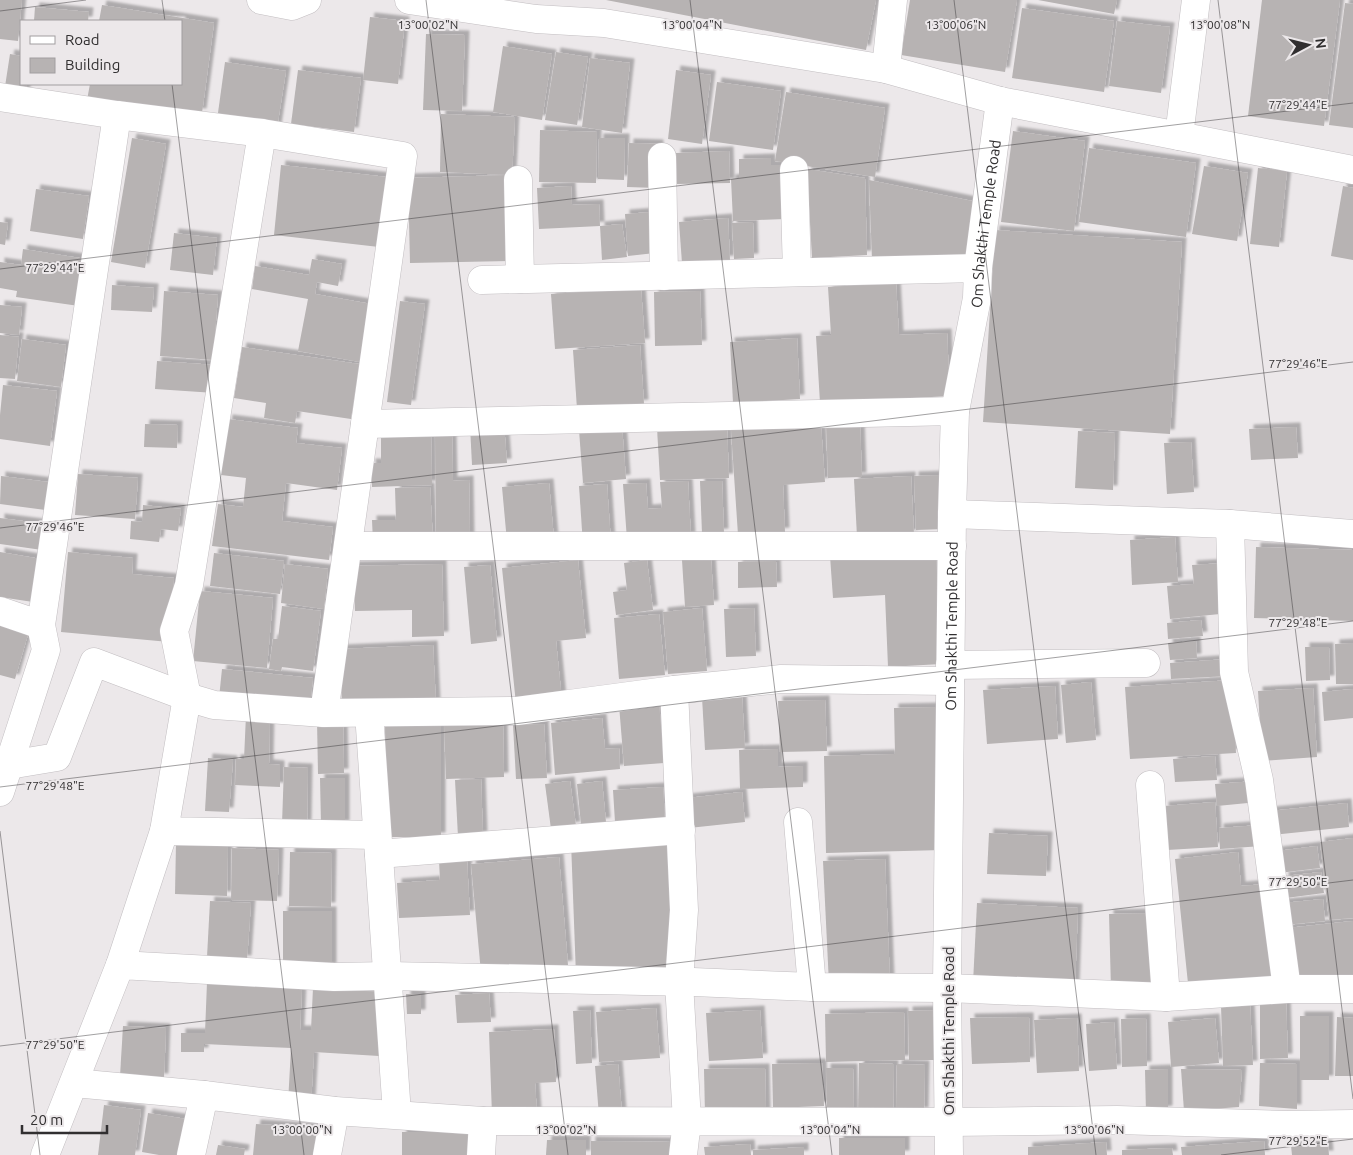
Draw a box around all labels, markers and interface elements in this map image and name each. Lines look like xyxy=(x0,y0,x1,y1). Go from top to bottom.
text: 13°00'02"N xyxy=(398,18,458,31)
text: 13°00'04"N xyxy=(662,18,722,31)
text: 13°00'06"N xyxy=(926,18,986,31)
text: 13°00'08"N xyxy=(1190,18,1250,31)
legend xyxy=(20,20,182,85)
north arrow xyxy=(1283,20,1333,70)
text: Road xyxy=(65,31,100,48)
text: N xyxy=(1312,37,1329,50)
text: Building xyxy=(65,56,120,73)
text: 77°29'44"E xyxy=(1269,98,1328,111)
street label: Om Shakthi Temple Road xyxy=(967,139,1003,309)
text: 77°29'44"E xyxy=(26,261,85,274)
text: 77°29'46"E xyxy=(1269,357,1328,370)
text: 77°29'46"E xyxy=(26,520,85,533)
street label: Om Shakthi Temple Road xyxy=(941,541,960,711)
text: 77°29'48"E xyxy=(1269,616,1328,629)
text: 77°29'48"E xyxy=(26,779,85,792)
text: 77°29'50"E xyxy=(1269,875,1328,888)
street label: Om Shakthi Temple Road xyxy=(940,946,957,1116)
text: 77°29'50"E xyxy=(26,1038,85,1051)
scale bar xyxy=(22,1102,108,1134)
text: 20 m xyxy=(30,1111,63,1128)
text: 13°00'00"N xyxy=(272,1123,332,1136)
text: 13°00'02"N xyxy=(536,1123,596,1136)
text: 13°00'04"N xyxy=(800,1123,860,1136)
text: 13°00'06"N xyxy=(1064,1123,1124,1136)
text: 77°29'52"E xyxy=(1269,1134,1328,1147)

